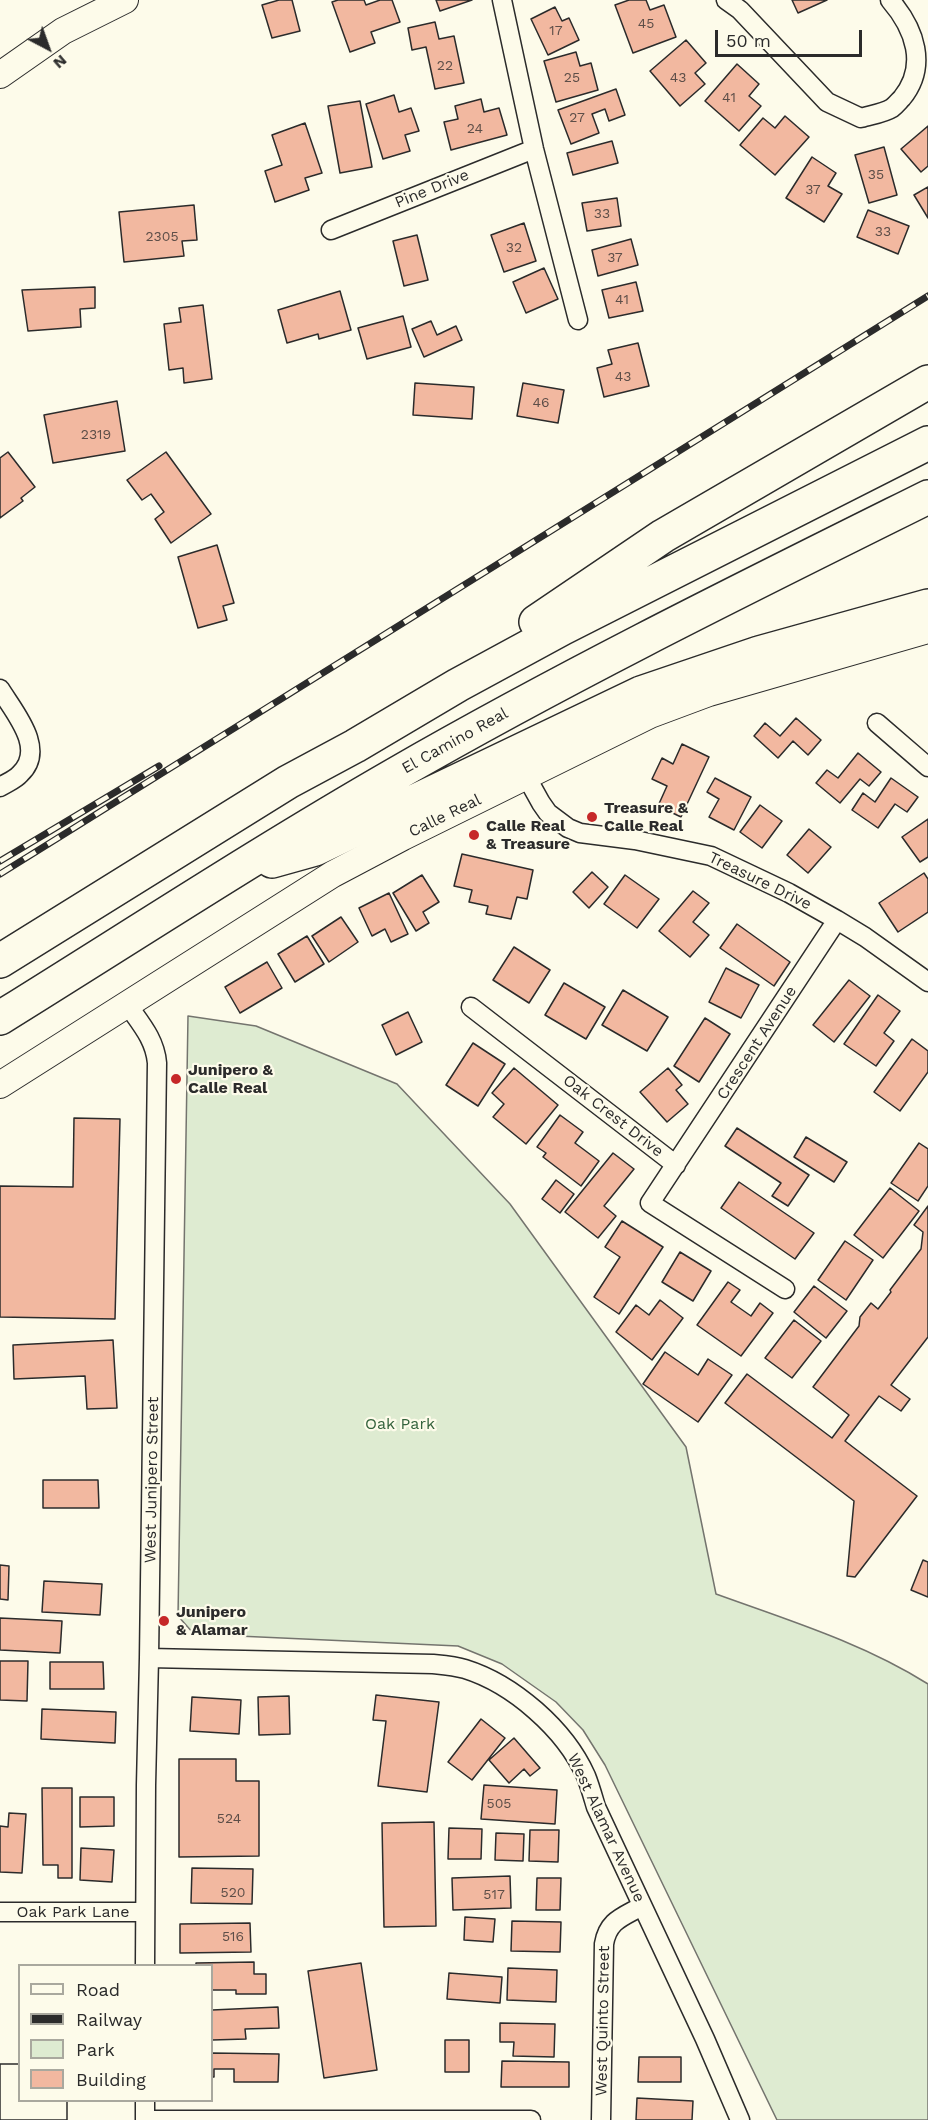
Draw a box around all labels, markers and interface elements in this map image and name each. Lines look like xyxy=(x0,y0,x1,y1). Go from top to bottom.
house number: 45 xyxy=(638,16,654,32)
north arrow xyxy=(18,18,78,78)
scale bar xyxy=(718,18,865,56)
house number: 17 xyxy=(549,23,563,39)
text: 50 m xyxy=(726,30,771,51)
text: N xyxy=(49,51,71,73)
house number: 22 xyxy=(437,58,453,74)
house number: 25 xyxy=(564,70,580,86)
house number: 43 xyxy=(670,70,686,86)
house number: 41 xyxy=(722,90,736,106)
house number: 27 xyxy=(569,110,585,126)
house number: 24 xyxy=(467,121,483,137)
street label: Pine Drive xyxy=(392,165,472,213)
house number: 35 xyxy=(868,167,884,183)
house number: 37 xyxy=(805,182,821,198)
house number: 33 xyxy=(594,206,610,222)
house number: 33 xyxy=(875,224,891,240)
house number: 2305 xyxy=(145,229,179,245)
house number: 32 xyxy=(506,240,522,256)
house number: 37 xyxy=(607,250,623,266)
house number: 41 xyxy=(615,292,629,308)
house number: 43 xyxy=(615,369,631,385)
house number: 46 xyxy=(532,395,550,411)
house number: 2319 xyxy=(81,427,111,443)
street label: El Camino Real xyxy=(398,704,512,778)
street label: Calle Real xyxy=(406,790,484,842)
place label: Treasure & Calle Real xyxy=(604,798,688,836)
marker: Treasure & Calle Real xyxy=(585,810,599,824)
place label: Calle Real & Treasure xyxy=(486,816,570,854)
marker: Calle Real & Treasure xyxy=(467,828,481,842)
street label: Treasure Drive xyxy=(705,848,815,914)
street label: Crescent Avenue xyxy=(713,983,801,1103)
place label: Junipero & Calle Real xyxy=(188,1060,273,1098)
street label: Oak Crest Drive xyxy=(559,1071,667,1161)
marker: Junipero & Calle Real xyxy=(169,1072,183,1086)
street label: West Junipero Street xyxy=(141,1397,163,1563)
park label: Oak Park xyxy=(365,1414,435,1434)
place label: Junipero & Alamar xyxy=(176,1602,248,1640)
marker: Junipero & Alamar xyxy=(157,1614,171,1628)
street label: West Alamar Avenue xyxy=(563,1751,649,1905)
house number: 505 xyxy=(486,1796,512,1812)
house number: 524 xyxy=(217,1811,241,1827)
house number: 520 xyxy=(220,1885,246,1901)
house number: 517 xyxy=(483,1887,505,1903)
street label: Oak Park Lane xyxy=(16,1902,130,1922)
house number: 516 xyxy=(222,1929,244,1945)
street label: West Quinto Street xyxy=(592,1946,614,2096)
legend xyxy=(18,1964,213,2102)
text: Road xyxy=(76,1979,120,2000)
text: Railway xyxy=(76,2009,142,2030)
text: Park xyxy=(76,2039,115,2060)
text: Building xyxy=(76,2069,146,2090)

